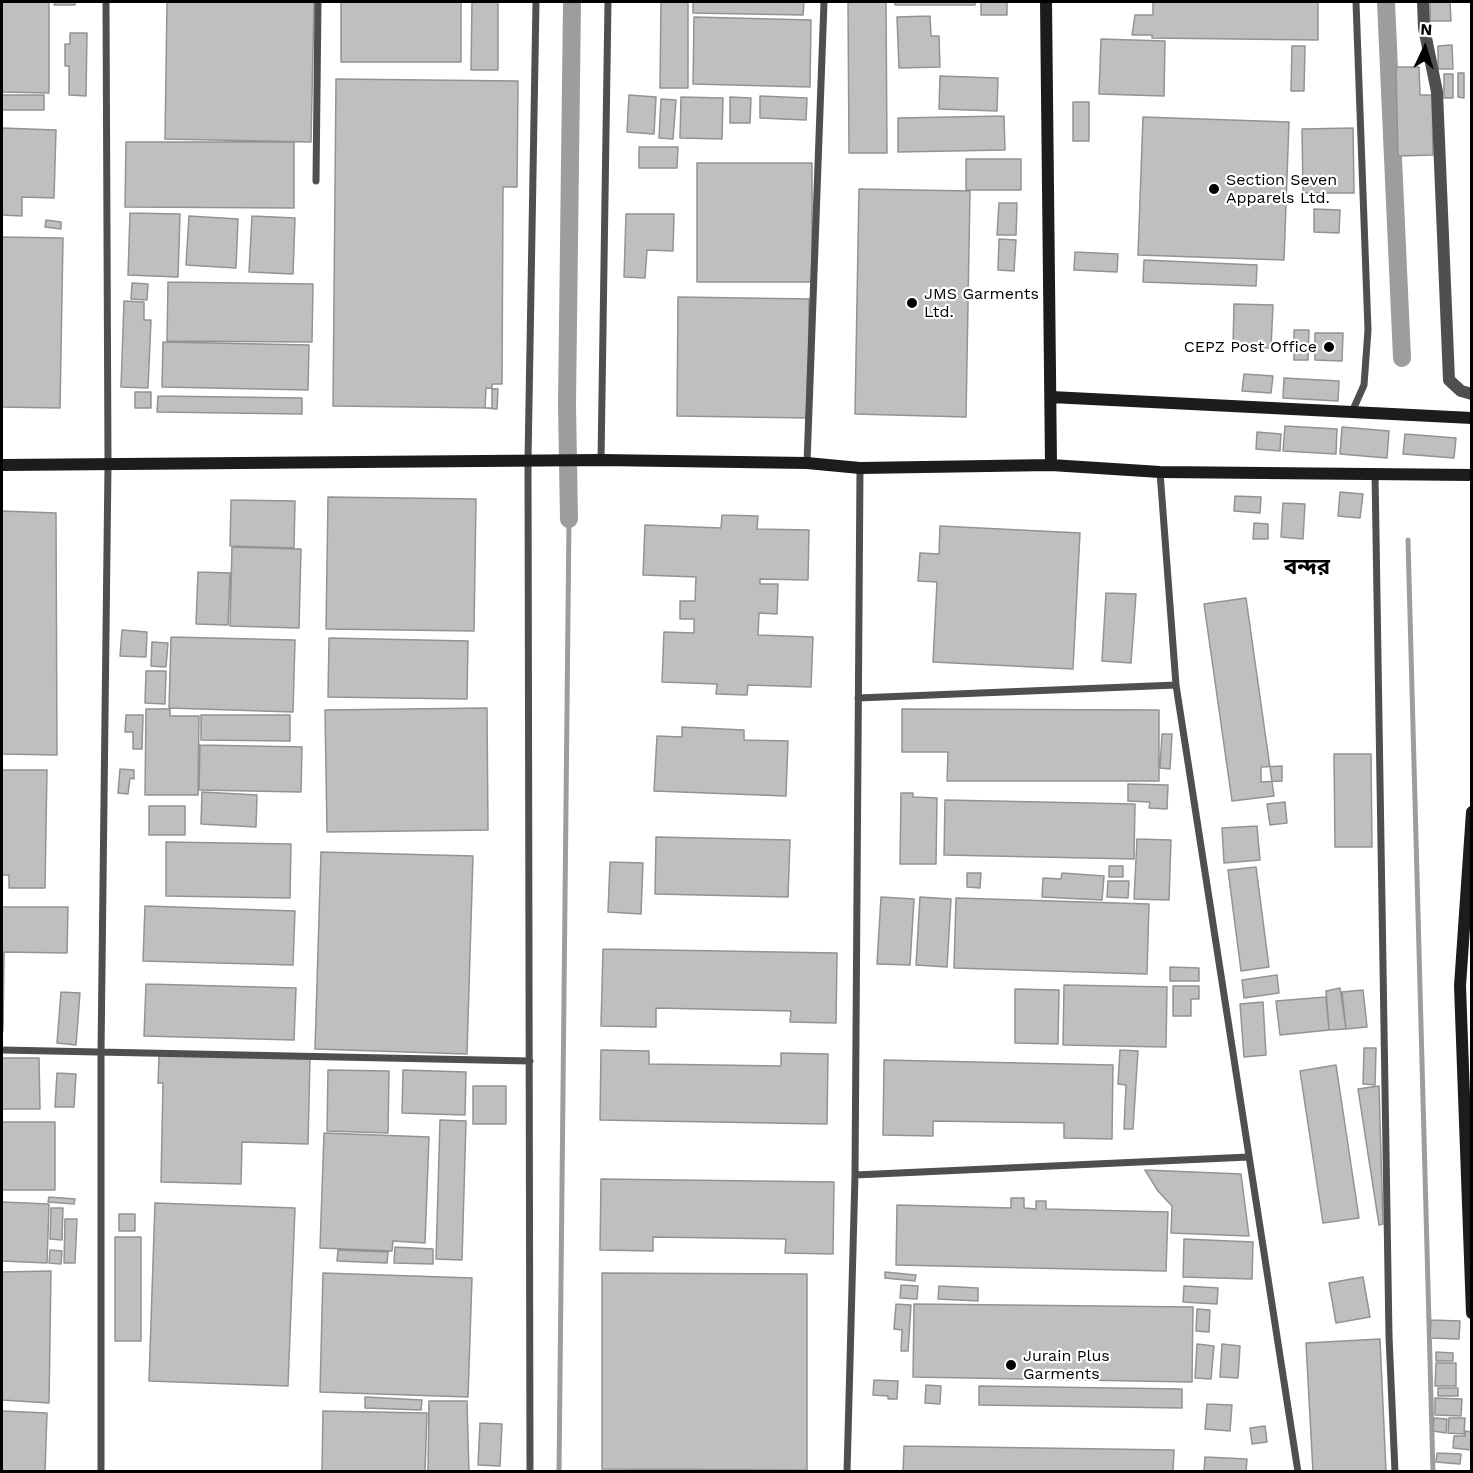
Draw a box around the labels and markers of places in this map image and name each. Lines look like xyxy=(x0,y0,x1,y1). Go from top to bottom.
place label: Section Seven Apparels Ltd. xyxy=(1226,170,1337,208)
marker: Section Seven Apparels Ltd. xyxy=(1207,182,1221,196)
place label: JMS Garments Ltd. xyxy=(924,284,1039,322)
marker: JMS Garments Ltd. xyxy=(905,296,919,310)
place label: CEPZ Post Office xyxy=(1184,337,1317,357)
marker: CEPZ Post Office xyxy=(1322,340,1336,354)
place label: Jurain Plus Garments xyxy=(1023,1346,1110,1384)
marker: Jurain Plus Garments xyxy=(1004,1358,1018,1372)

